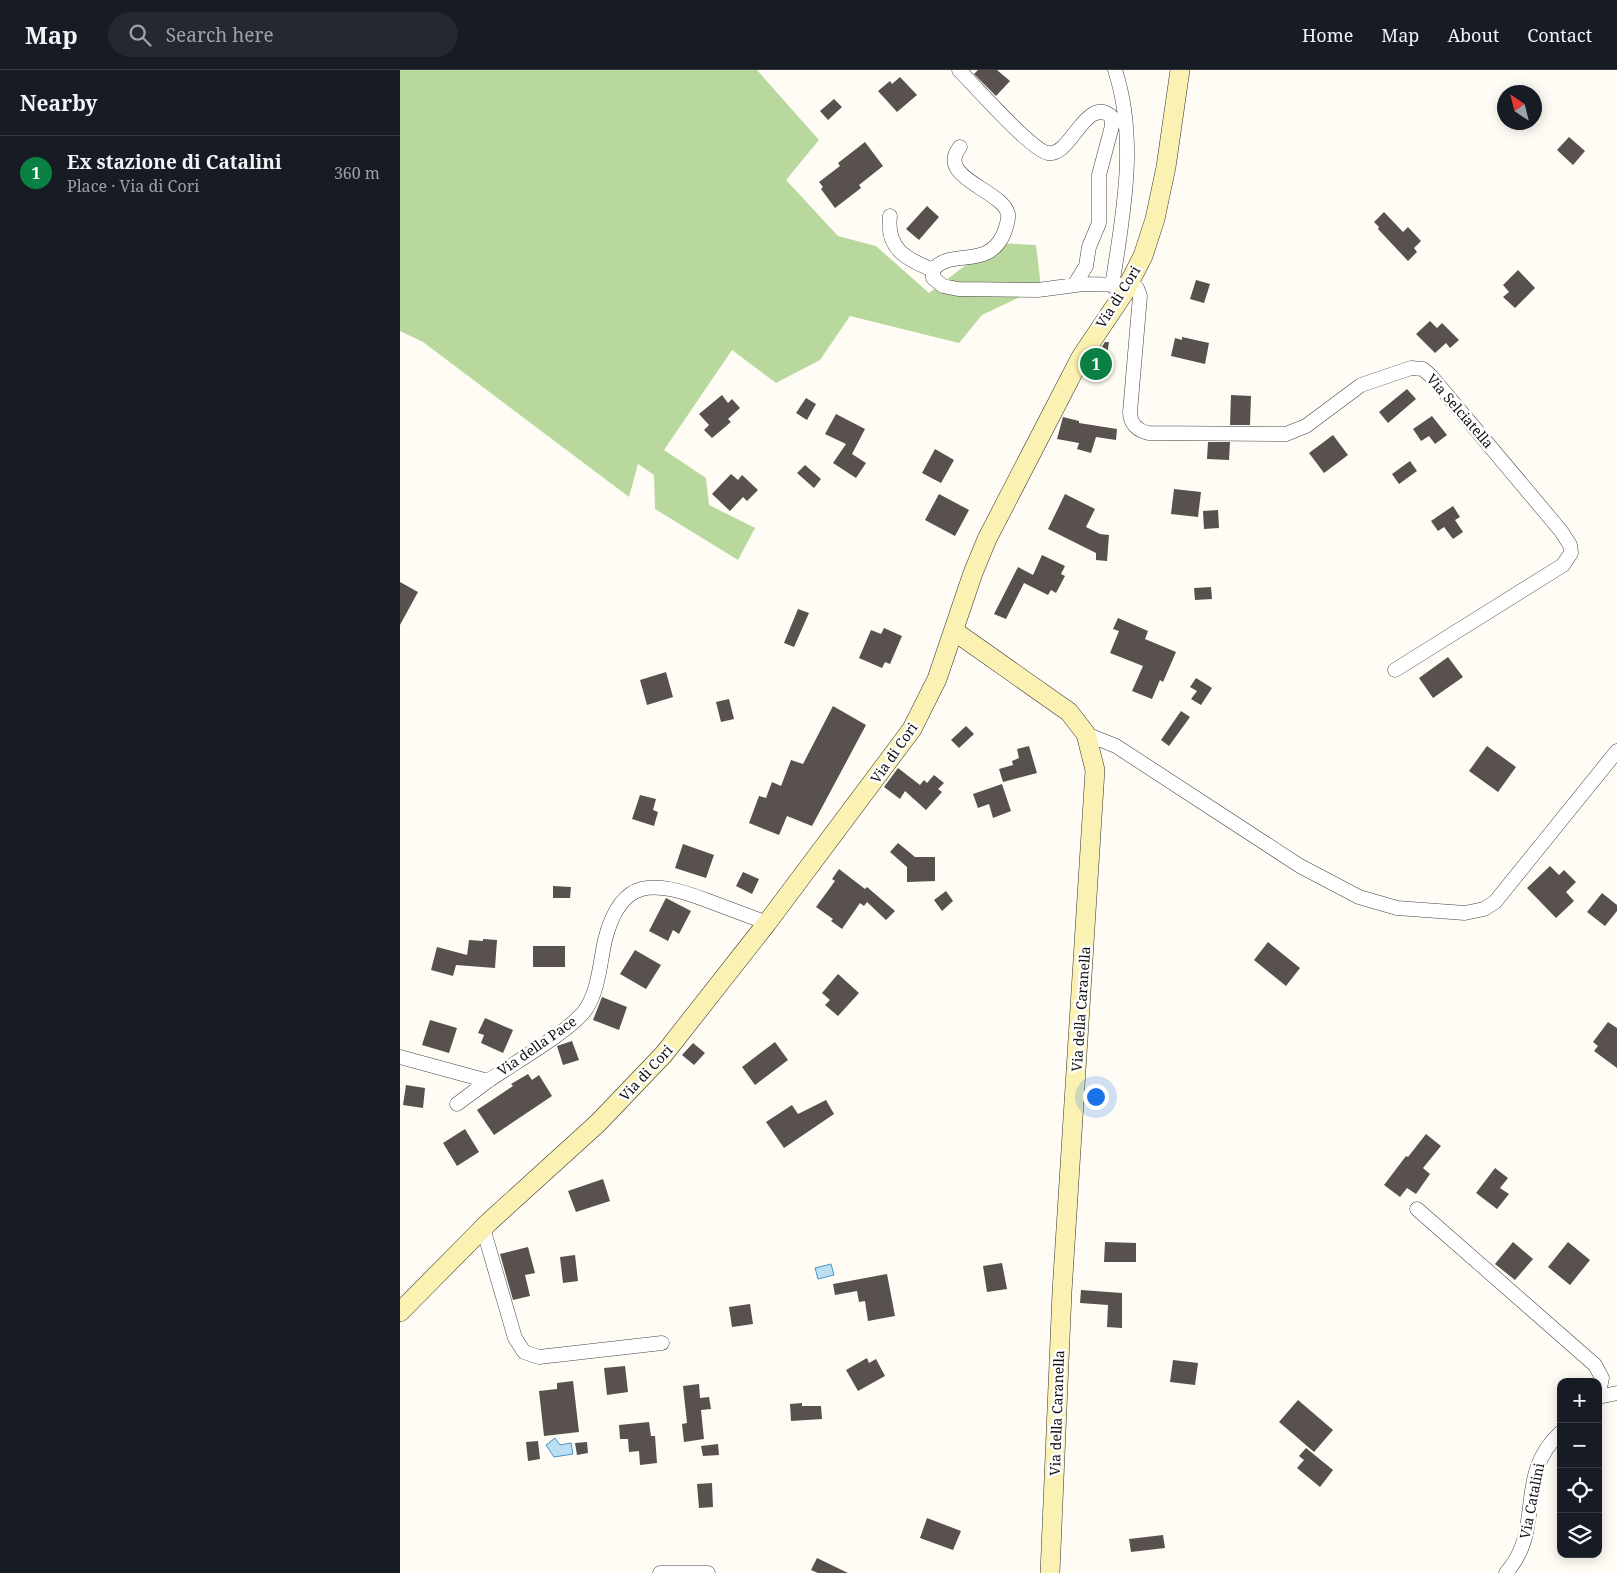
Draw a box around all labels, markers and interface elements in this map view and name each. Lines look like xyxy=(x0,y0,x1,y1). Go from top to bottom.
search box xyxy=(108,12,458,57)
text: Map xyxy=(25,18,78,51)
icon: search xyxy=(126,21,154,49)
text: Search here xyxy=(166,22,274,48)
text: Home xyxy=(1302,23,1353,47)
text: Map xyxy=(1381,23,1419,47)
text: About xyxy=(1447,23,1499,47)
text: Contact xyxy=(1527,23,1592,47)
north arrow xyxy=(1497,85,1542,130)
text: Nearby xyxy=(20,89,98,117)
text: Ex stazione di Catalini xyxy=(67,149,282,175)
text: 1 xyxy=(31,162,41,184)
text: 360 m xyxy=(334,162,380,184)
text: Place · Via di Cori xyxy=(67,175,199,197)
street label: Via di Cori xyxy=(1091,262,1144,331)
pin: 1 xyxy=(1080,345,1112,383)
street label: Via Selciatella xyxy=(1423,369,1498,452)
street label: Via di Cori xyxy=(866,718,922,787)
street label: Via della Caranella xyxy=(1067,946,1094,1072)
street label: Via della Pace xyxy=(493,1011,580,1080)
street label: Via di Cori xyxy=(615,1040,677,1105)
your location xyxy=(1083,1084,1109,1110)
street label: Via della Caranella xyxy=(1045,1350,1068,1476)
map controls xyxy=(1557,1378,1602,1558)
button: + xyxy=(1557,1378,1602,1423)
button: − xyxy=(1557,1423,1602,1468)
street label: Via Catalini xyxy=(1515,1461,1548,1541)
button: locate xyxy=(1557,1468,1602,1513)
button: layers xyxy=(1557,1513,1602,1558)

